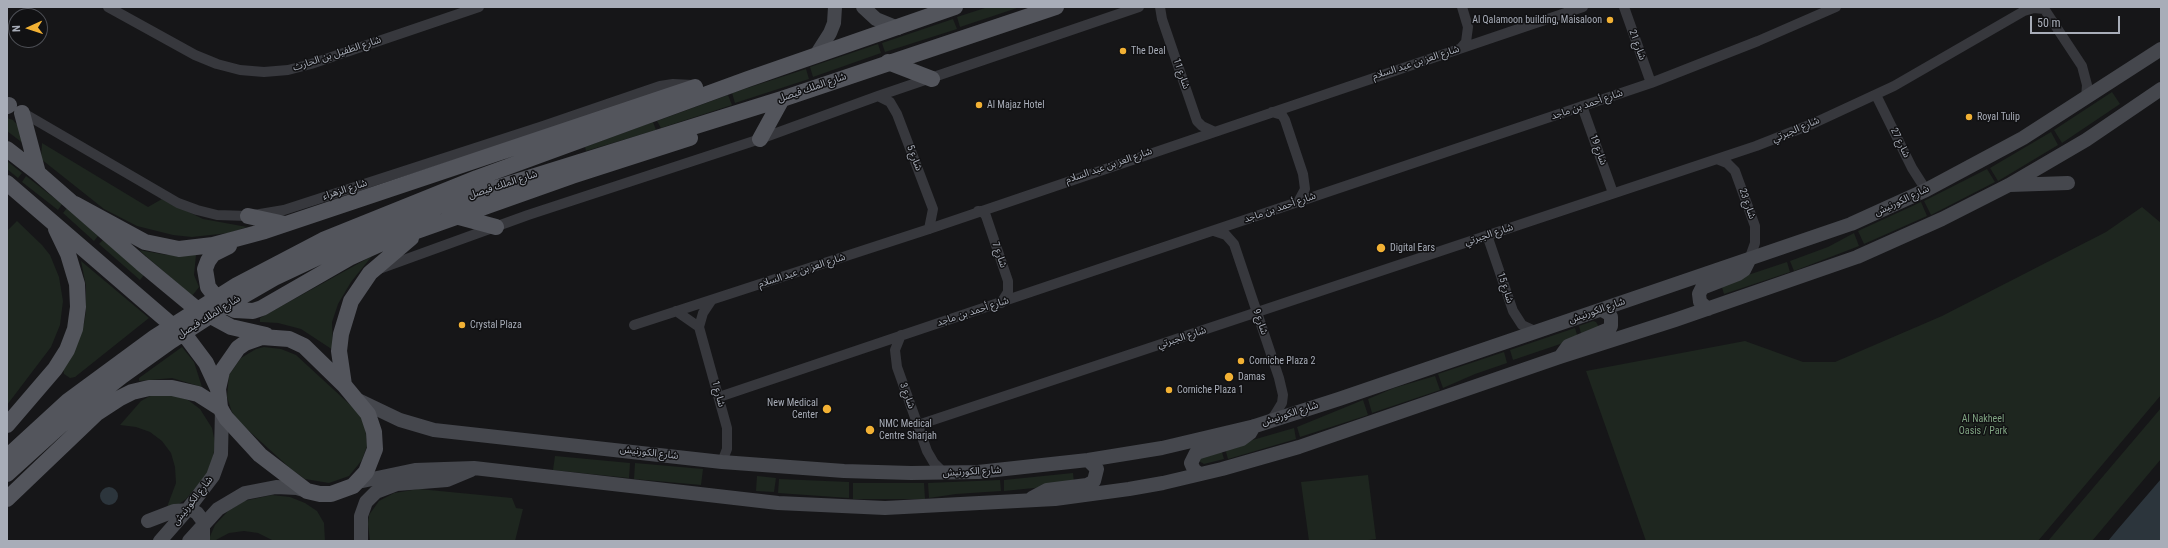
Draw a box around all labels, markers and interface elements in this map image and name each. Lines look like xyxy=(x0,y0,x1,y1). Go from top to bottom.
north arrow xyxy=(8,8,48,48)
scale bar xyxy=(2032,8,2122,34)
place label: Al Qalamoon building, Maisaloon xyxy=(1472,14,1602,26)
marker: Al Qalamoon building, Maisaloon xyxy=(1605,15,1615,25)
text: 50 m xyxy=(2037,16,2061,30)
text: N xyxy=(10,25,23,32)
street label: شارع 21 xyxy=(1626,28,1648,62)
street label: شارع الطفيل بن الحارث xyxy=(291,34,383,74)
street label: شارع العز بن عبد السلام xyxy=(1371,43,1461,83)
place label: The Deal xyxy=(1131,45,1165,57)
marker: The Deal xyxy=(1118,46,1128,56)
street label: شارع 11 xyxy=(1170,57,1192,91)
street label: شارع الملك فيصل xyxy=(776,71,848,105)
street label: شارع أحمد بن ماجد xyxy=(1550,87,1624,123)
place label: Al Majaz Hotel xyxy=(987,99,1045,111)
marker: Al Majaz Hotel xyxy=(974,100,984,110)
place label: Royal Tulip xyxy=(1977,111,2020,123)
marker: Royal Tulip xyxy=(1964,112,1974,122)
street label: شارع الجبرتي xyxy=(1770,115,1822,145)
street label: شارع 27 xyxy=(1888,126,1912,160)
street label: شارع 19 xyxy=(1587,133,1609,167)
street label: شارع 5 xyxy=(904,143,924,173)
street label: شارع العز بن عبد السلام xyxy=(1064,146,1154,186)
street label: شارع الملك فيصل xyxy=(467,168,539,202)
street label: شارع الزهراء xyxy=(321,177,369,203)
street label: شارع الكورنيش xyxy=(1873,183,1931,219)
street label: شارع 23 xyxy=(1736,187,1758,221)
street label: شارع أحمد بن ماجد xyxy=(1243,190,1317,226)
street label: شارع الجبرتي xyxy=(1463,221,1515,249)
street label: شارع 7 xyxy=(989,240,1009,270)
marker: Digital Ears xyxy=(1375,242,1387,254)
place label: Digital Ears xyxy=(1390,242,1435,254)
street label: شارع العز بن عبد السلام xyxy=(757,251,847,291)
street label: شارع 15 xyxy=(1494,271,1516,305)
street label: شارع الملك فيصل xyxy=(175,293,243,341)
street label: شارع أحمد بن ماجد xyxy=(935,295,1011,329)
street label: شارع الكورنيش xyxy=(1567,296,1627,326)
street label: شارع 9 xyxy=(1250,307,1270,337)
place label: Crystal Plaza xyxy=(470,319,522,331)
marker: Crystal Plaza xyxy=(457,320,467,330)
street label: شارع الجبرتي xyxy=(1156,324,1208,352)
place label: Corniche Plaza 2 xyxy=(1249,355,1315,367)
marker: Corniche Plaza 2 xyxy=(1236,356,1246,366)
marker: Damas xyxy=(1223,371,1235,383)
place label: Damas xyxy=(1238,371,1265,383)
street label: شارع 1 xyxy=(709,380,727,408)
street label: شارع 3 xyxy=(897,381,917,411)
place label: Corniche Plaza 1 xyxy=(1177,384,1243,396)
marker: Corniche Plaza 1 xyxy=(1164,385,1174,395)
place label: New Medical Center xyxy=(767,397,818,420)
street label: شارع الكورنيش xyxy=(1260,399,1320,429)
marker: New Medical Center xyxy=(821,403,833,415)
park label: Al Nakheel Oasis / Park xyxy=(1959,413,2007,436)
place label: NMC Medical Centre Sharjah xyxy=(879,418,937,442)
marker: NMC Medical Centre Sharjah xyxy=(864,424,876,436)
street label: شارع الكورنيش xyxy=(619,443,679,463)
street label: شارع الكورنيش xyxy=(942,464,1002,480)
street label: شارع الكورنيش xyxy=(170,474,216,528)

